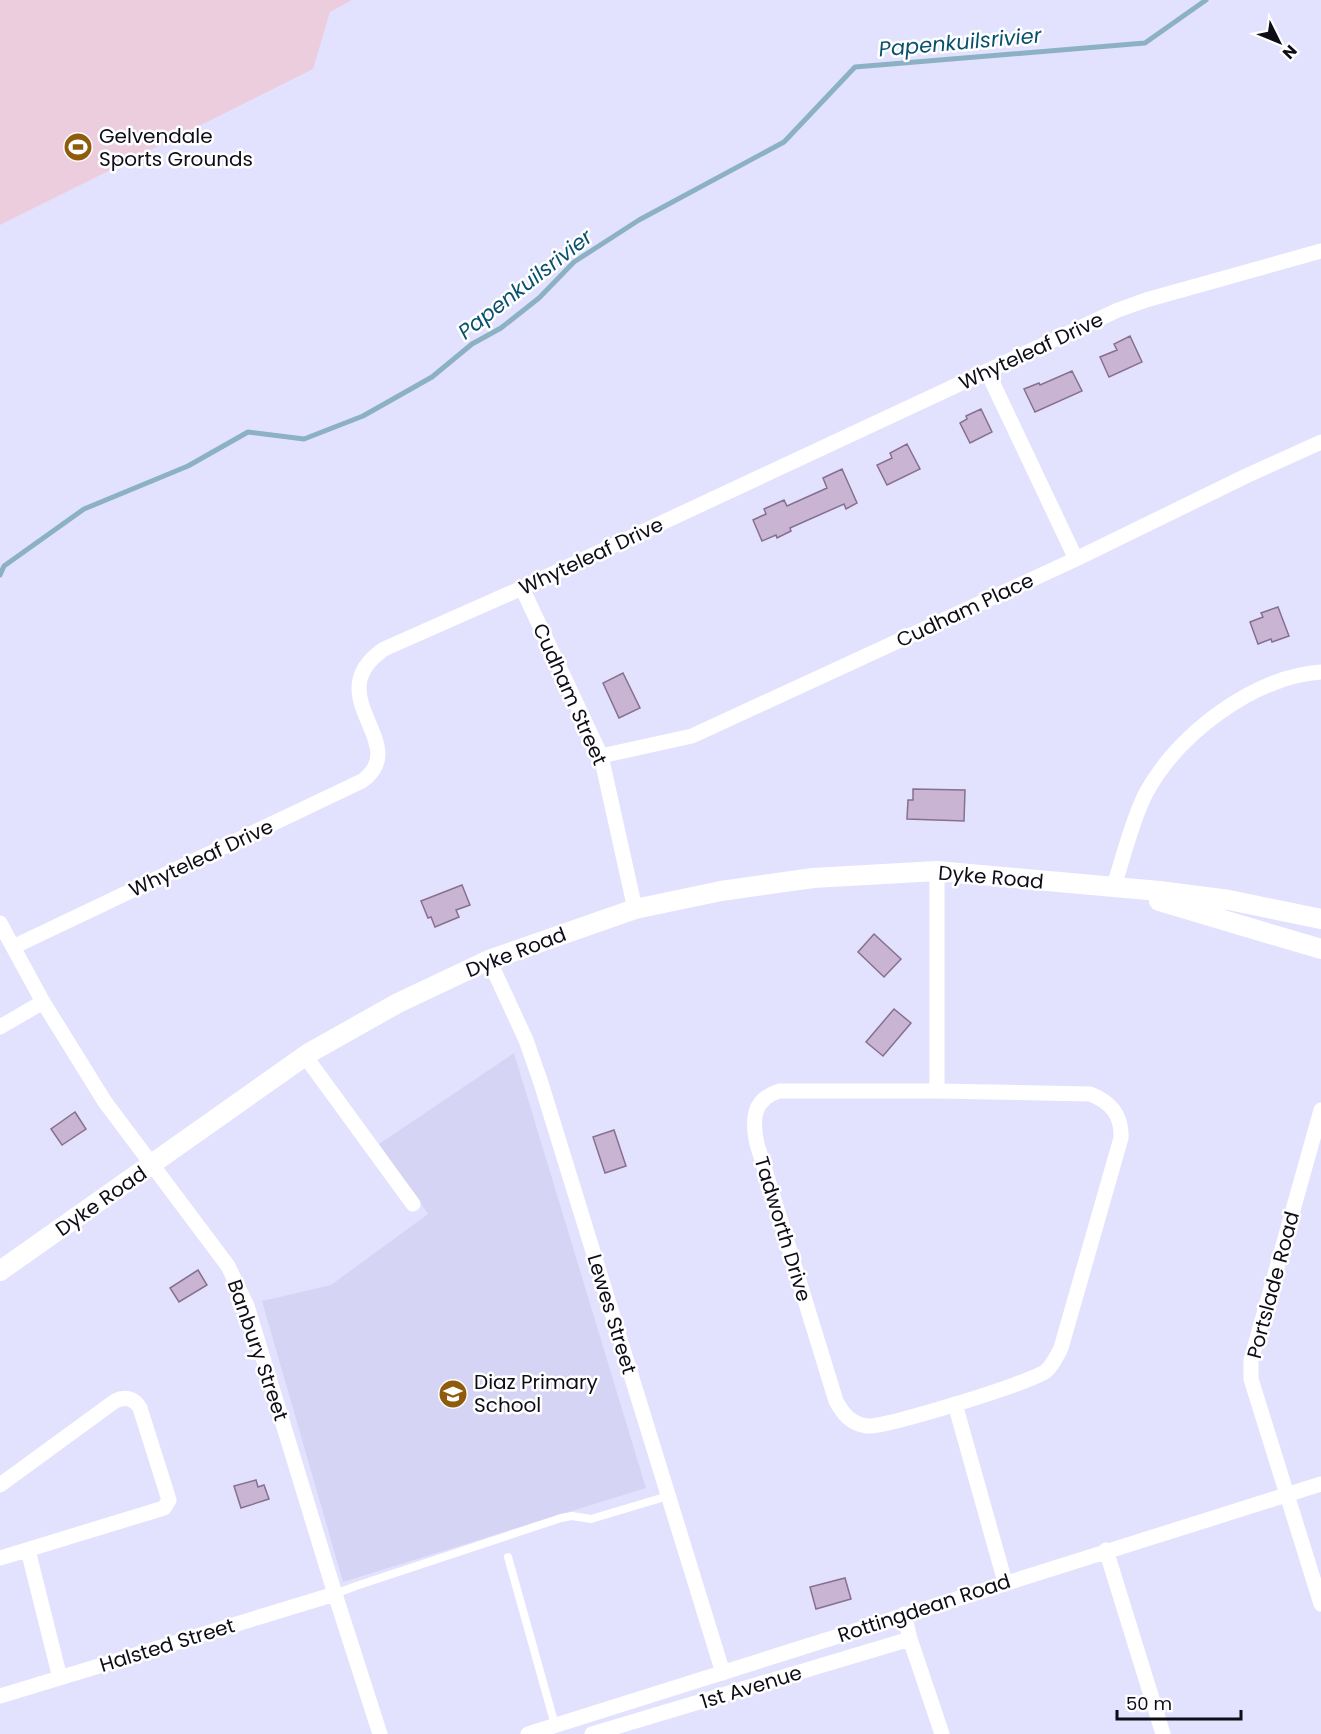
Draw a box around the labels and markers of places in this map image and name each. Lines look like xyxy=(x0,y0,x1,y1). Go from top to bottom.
place label: Gelvendale Sports Grounds xyxy=(99,122,253,173)
sports icon: Gelvendale Sports Grounds xyxy=(62,131,94,163)
place label: Diaz Primary School xyxy=(474,1368,598,1419)
school or university icon: Diaz Primary School xyxy=(437,1378,469,1410)

